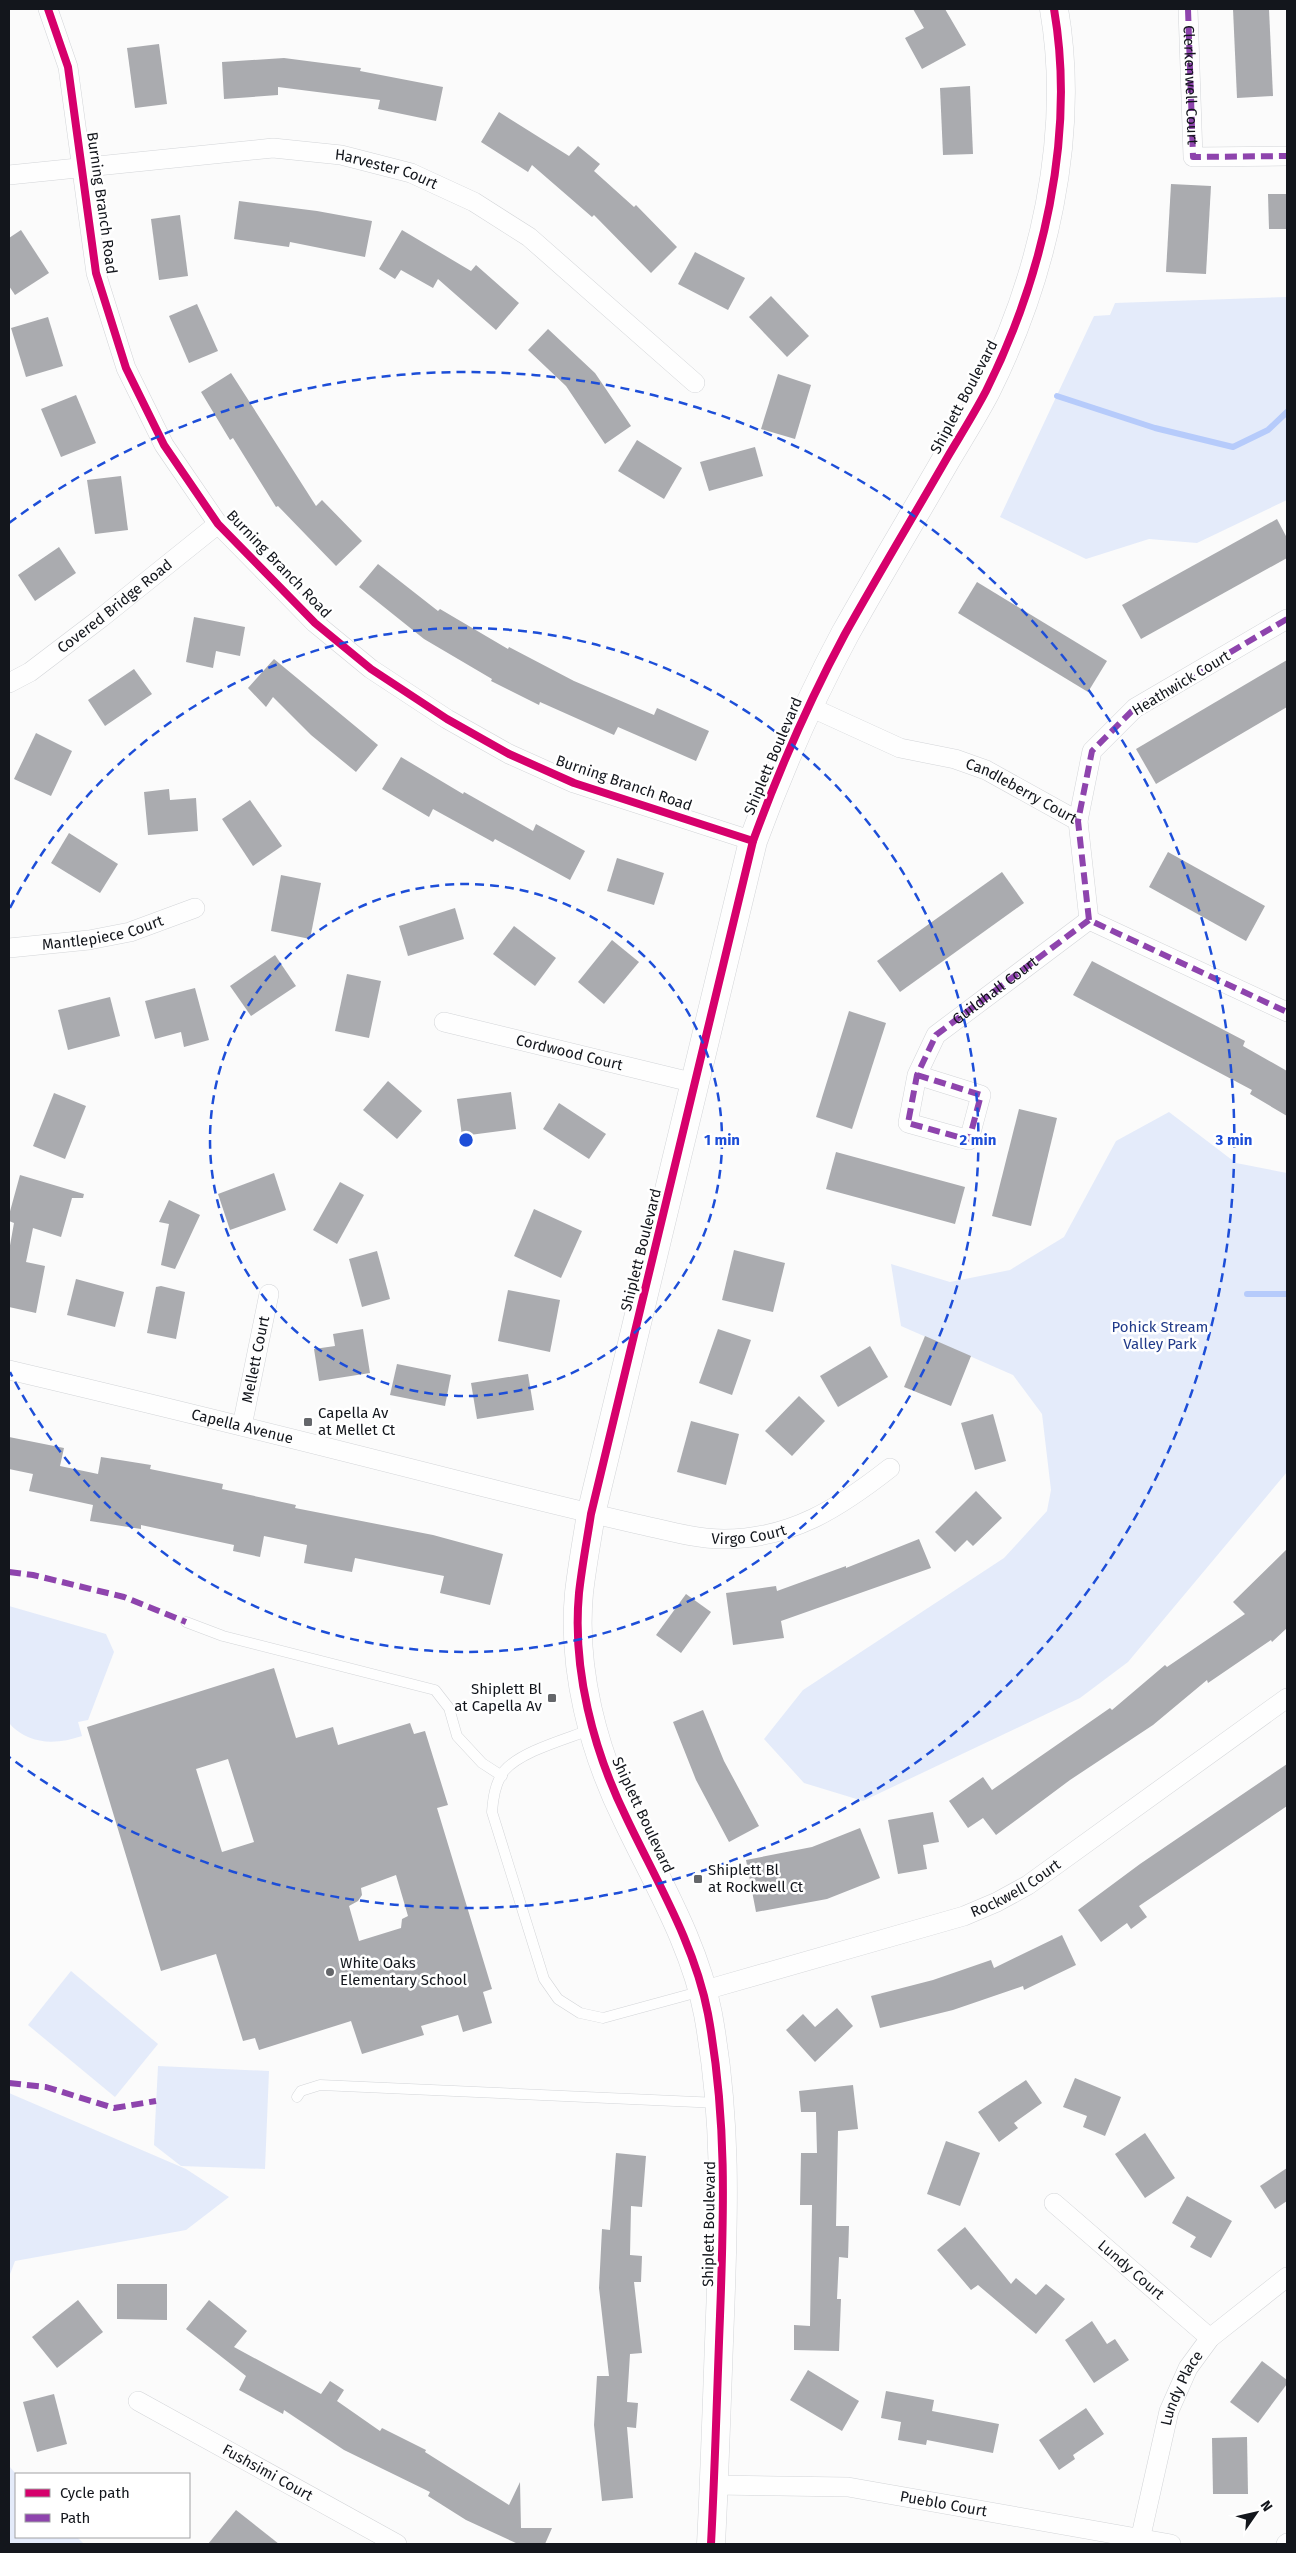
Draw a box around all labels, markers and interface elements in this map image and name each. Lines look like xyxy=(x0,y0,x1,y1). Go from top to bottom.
street label: Clerkenwell Court xyxy=(1180,25,1202,146)
street label: Burning Branch Road xyxy=(83,131,121,275)
street label: Harvester Court xyxy=(334,145,441,193)
street label: Shiplett Boulevard xyxy=(926,337,1002,457)
street label: Burning Branch Road xyxy=(223,506,335,622)
street label: Covered Bridge Road xyxy=(54,555,176,657)
street label: Heathwick Court xyxy=(1129,646,1234,719)
street label: Shiplett Boulevard xyxy=(740,694,806,818)
street label: Burning Branch Road xyxy=(553,751,695,815)
street label: Candleberry Court xyxy=(963,755,1081,828)
street label: Mantlepiece Court xyxy=(41,911,166,954)
street label: Guildhall Court xyxy=(949,952,1042,1028)
street label: Cordwood Court xyxy=(514,1031,625,1074)
centre of rings xyxy=(457,1131,475,1149)
text: 1 min xyxy=(704,1131,740,1149)
text: 2 min xyxy=(960,1131,996,1149)
text: 3 min xyxy=(1215,1131,1252,1149)
street label: Shiplett Boulevard xyxy=(617,1187,665,1313)
street label: Mellett Court xyxy=(238,1314,273,1405)
park label: Pohick Stream Valley Park xyxy=(1112,1318,1208,1353)
place label: Capella Av at Mellet Ct xyxy=(318,1404,396,1439)
street label: Capella Avenue xyxy=(189,1405,295,1448)
marker: Capella Av at Mellet Ct xyxy=(302,1416,314,1428)
street label: Virgo Court xyxy=(711,1521,789,1548)
place label: Shiplett Bl at Capella Av xyxy=(454,1680,543,1715)
marker: Shiplett Bl at Capella Av xyxy=(546,1692,558,1704)
street label: Shiplett Boulevard xyxy=(608,1754,678,1876)
street label: Rockwell Court xyxy=(968,1855,1064,1921)
place label: Shiplett Bl at Rockwell Ct xyxy=(708,1861,804,1896)
marker: Shiplett Bl at Rockwell Ct xyxy=(692,1873,704,1885)
place label: White Oaks Elementary School xyxy=(340,1954,468,1989)
marker: White Oaks Elementary School xyxy=(324,1966,336,1978)
street label: Shiplett Boulevard xyxy=(699,2161,719,2287)
street label: Lundy Court xyxy=(1094,2236,1168,2304)
street label: Lundy Place xyxy=(1157,2347,1207,2427)
street label: Fushsimi Court xyxy=(219,2440,316,2505)
legend xyxy=(15,2473,190,2538)
text: Cycle path xyxy=(60,2484,130,2502)
street label: Pueblo Court xyxy=(899,2487,989,2520)
north arrow xyxy=(1231,2488,1281,2538)
text: N xyxy=(1257,2497,1276,2515)
text: Path xyxy=(60,2509,90,2527)

